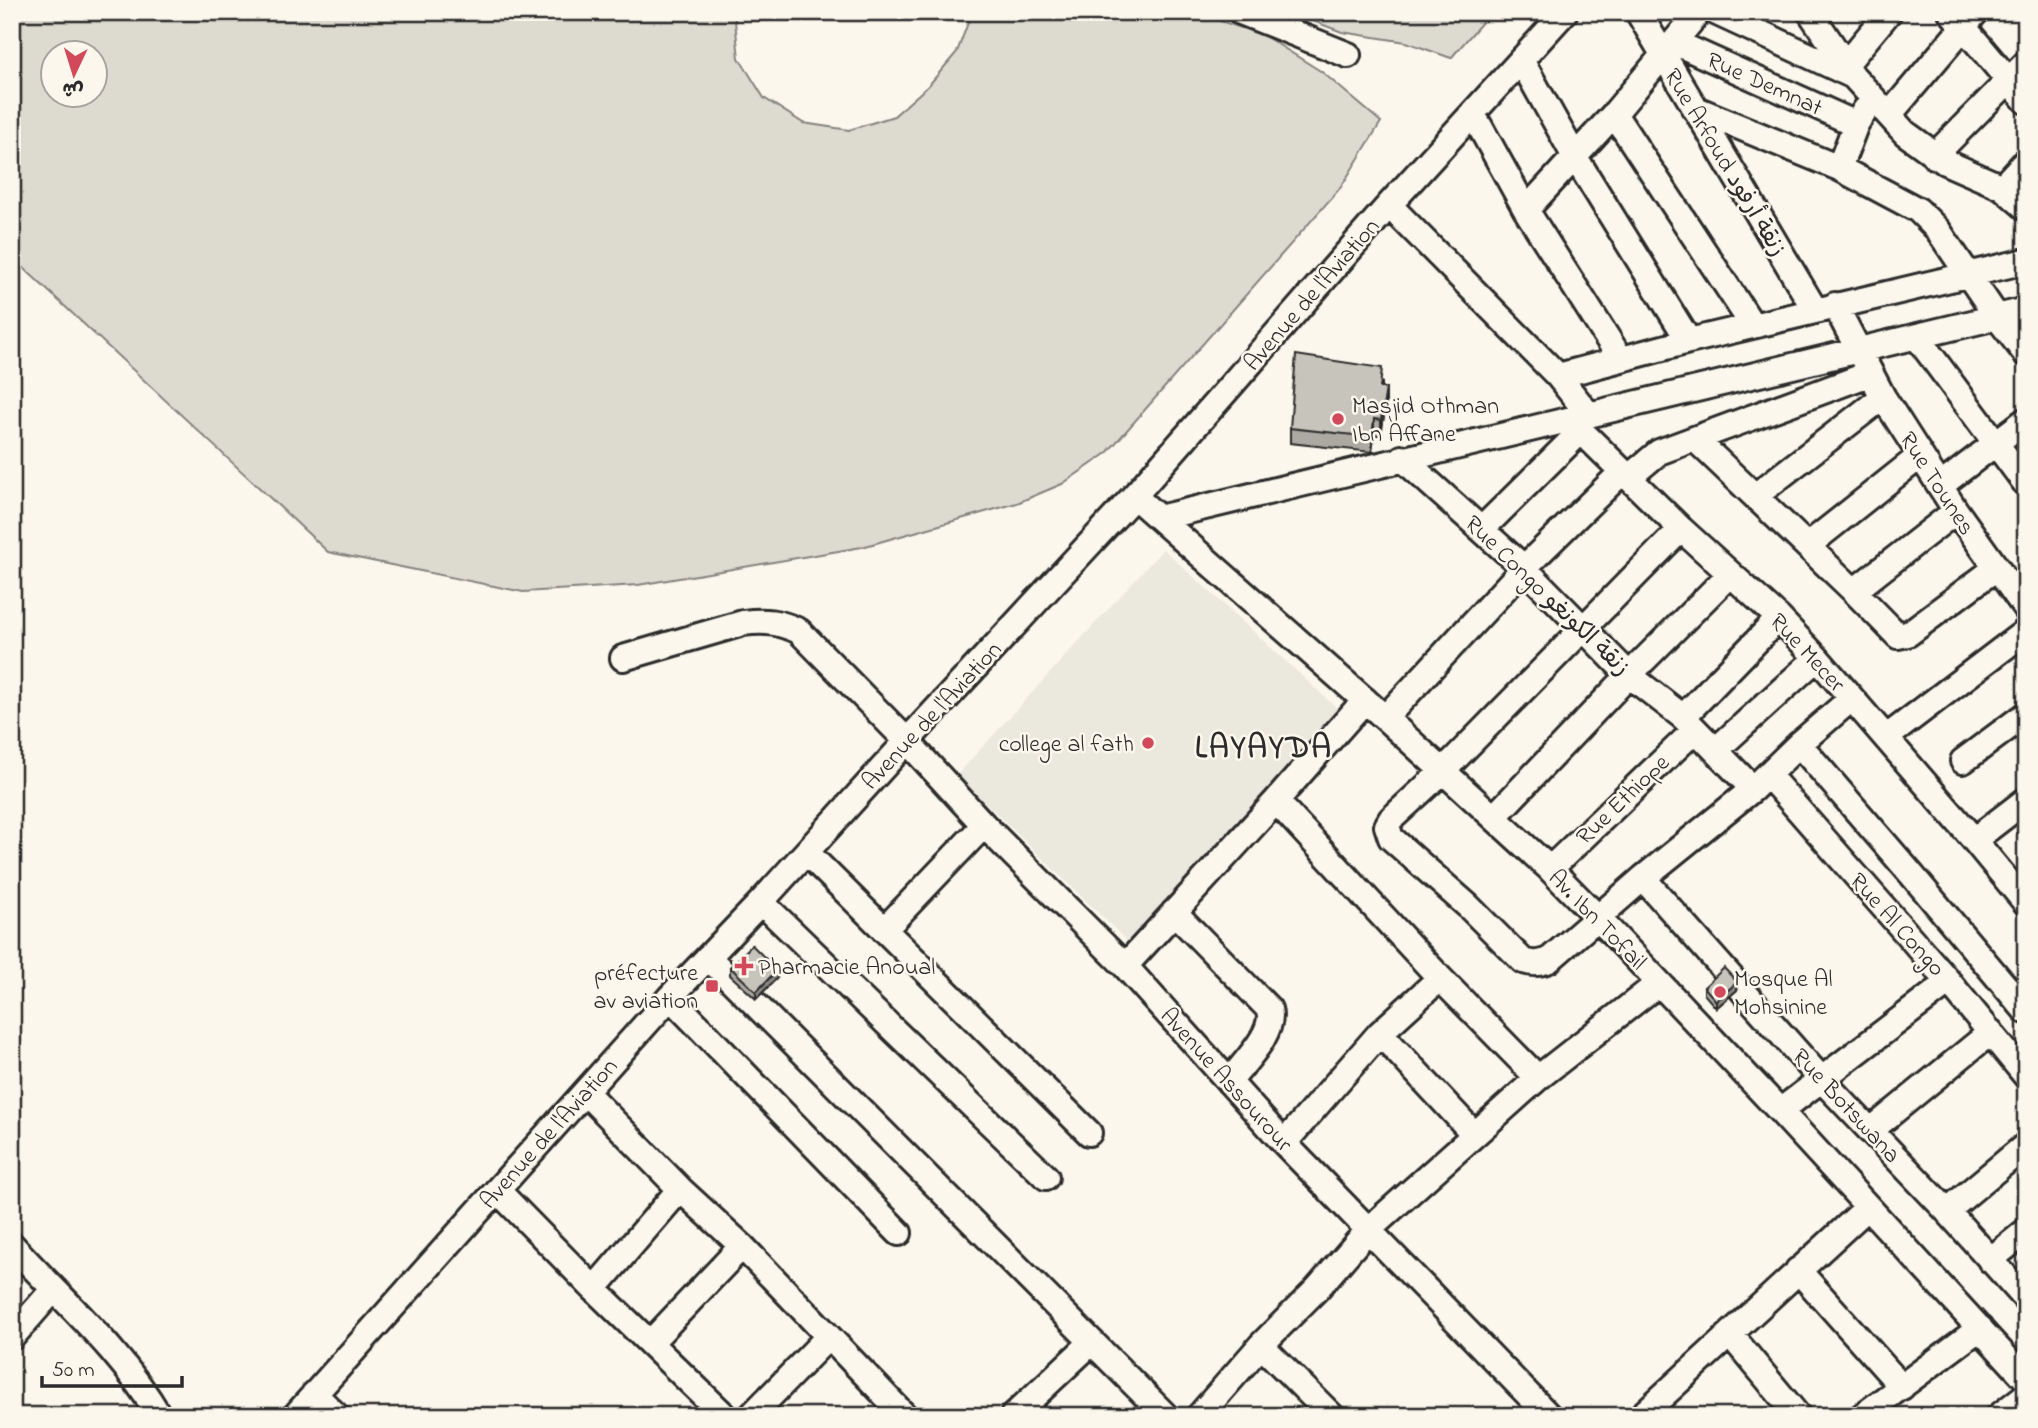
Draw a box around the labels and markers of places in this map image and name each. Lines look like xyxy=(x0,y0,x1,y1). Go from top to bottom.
place label: Masjid Othman Ibn Affane xyxy=(1352,390,1499,453)
marker: Masjid Othman Ibn Affane xyxy=(1330,411,1346,427)
place label: college al fath xyxy=(999,728,1134,763)
marker: college al fath xyxy=(1140,735,1156,751)
place label: Pharmacie Anoual xyxy=(758,951,935,986)
place label: préfecture av aviation xyxy=(594,957,698,1020)
marker: Pharmacie Anoual xyxy=(736,958,752,974)
place label: Mosque Al Mohsinine xyxy=(1734,963,1832,1026)
marker: préfecture av aviation xyxy=(704,978,720,994)
marker: Mosque Al Mohsinine xyxy=(1712,984,1728,1000)

